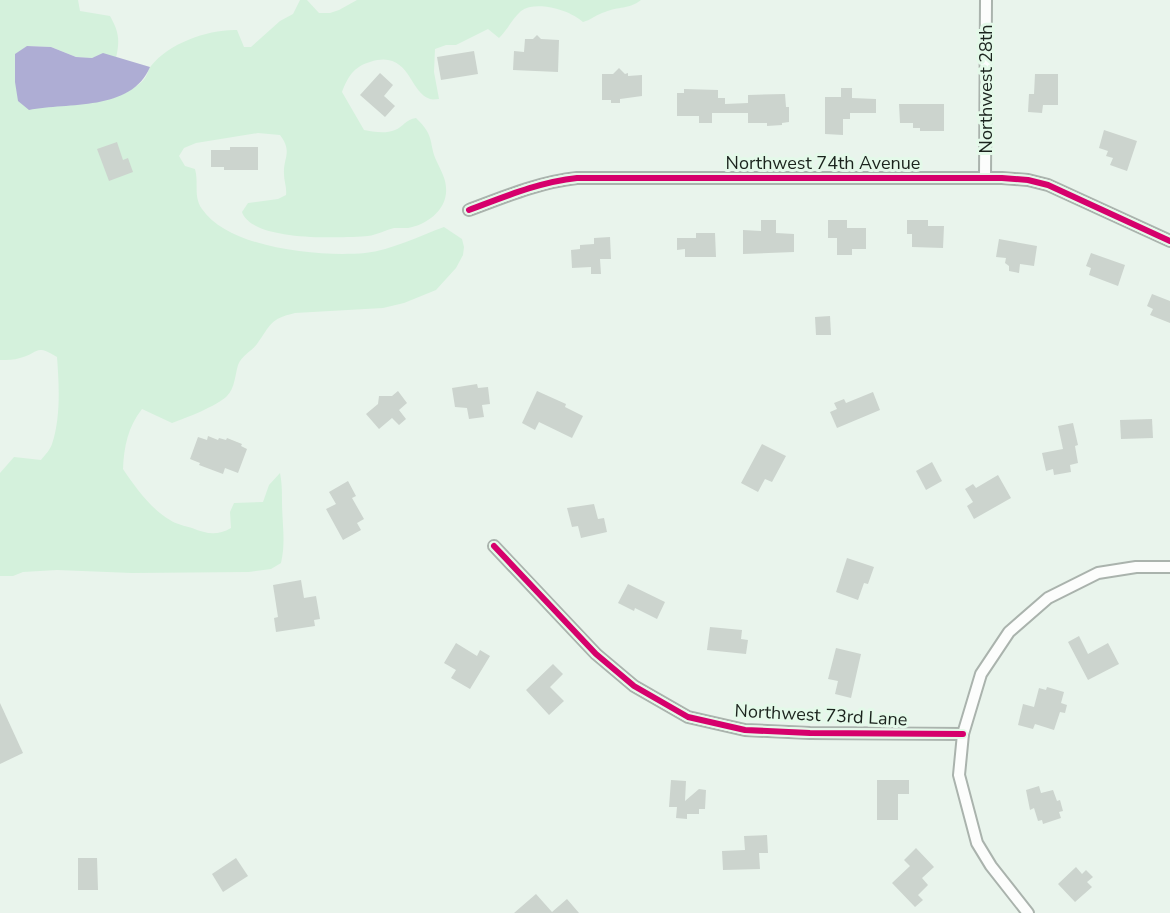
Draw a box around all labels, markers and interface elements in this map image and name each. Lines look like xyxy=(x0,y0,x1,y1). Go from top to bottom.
street label: Northwest 28th xyxy=(974,25,998,153)
street label: Northwest 74th Avenue xyxy=(726,151,920,175)
street label: Northwest 73rd Lane xyxy=(734,698,908,732)

